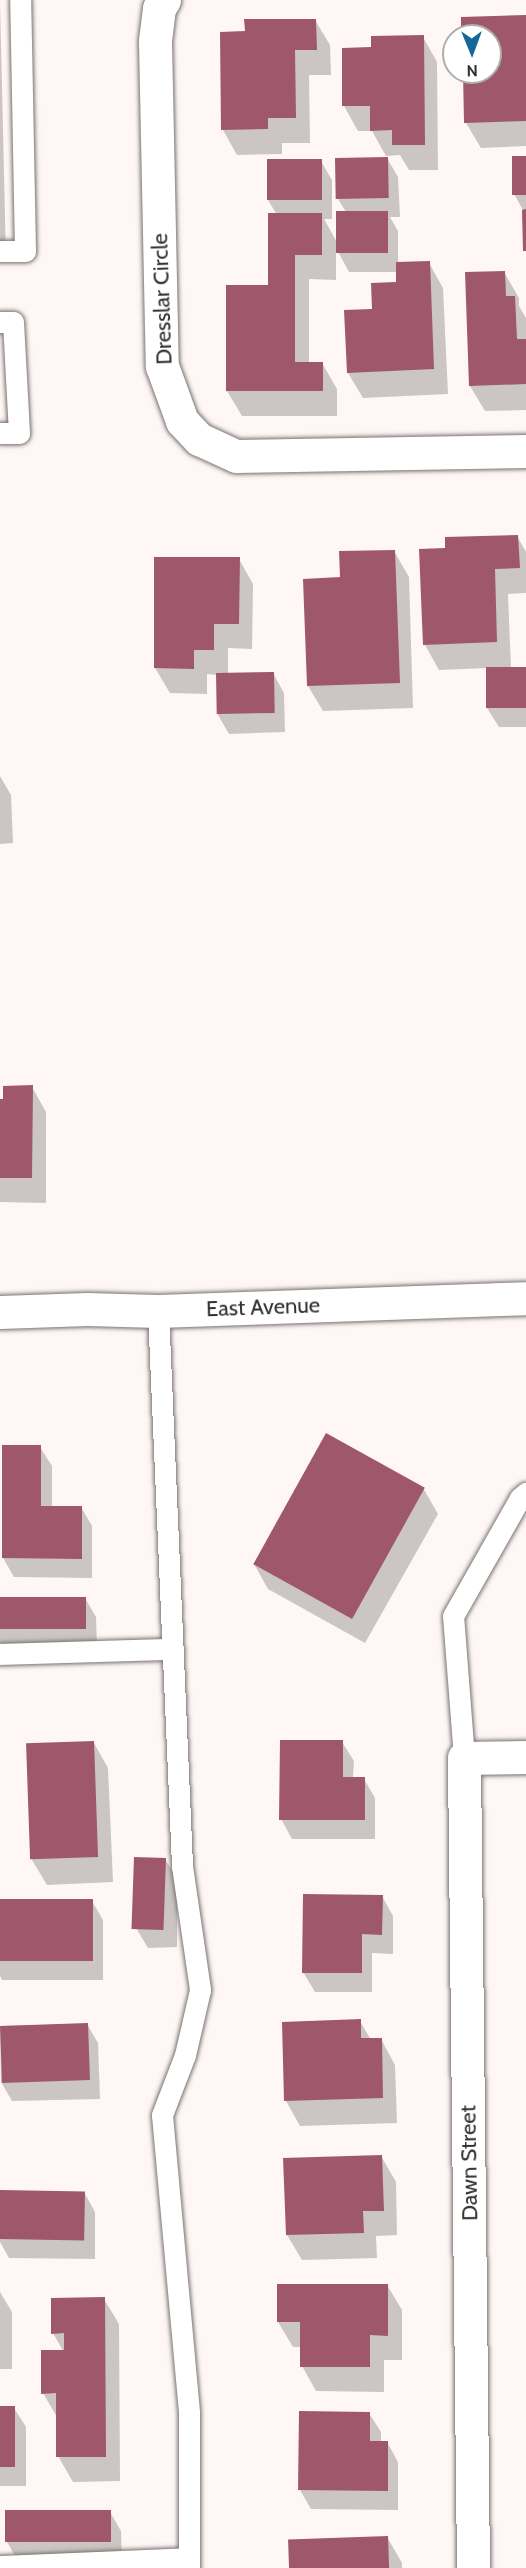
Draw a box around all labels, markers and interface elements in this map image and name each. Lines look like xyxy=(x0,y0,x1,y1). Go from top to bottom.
north arrow xyxy=(442,24,502,84)
text: N xyxy=(466,61,478,80)
street label: Dresslar Circle xyxy=(147,233,177,365)
street label: East Avenue xyxy=(206,1292,320,1322)
street label: Dawn Street xyxy=(455,2105,483,2221)

